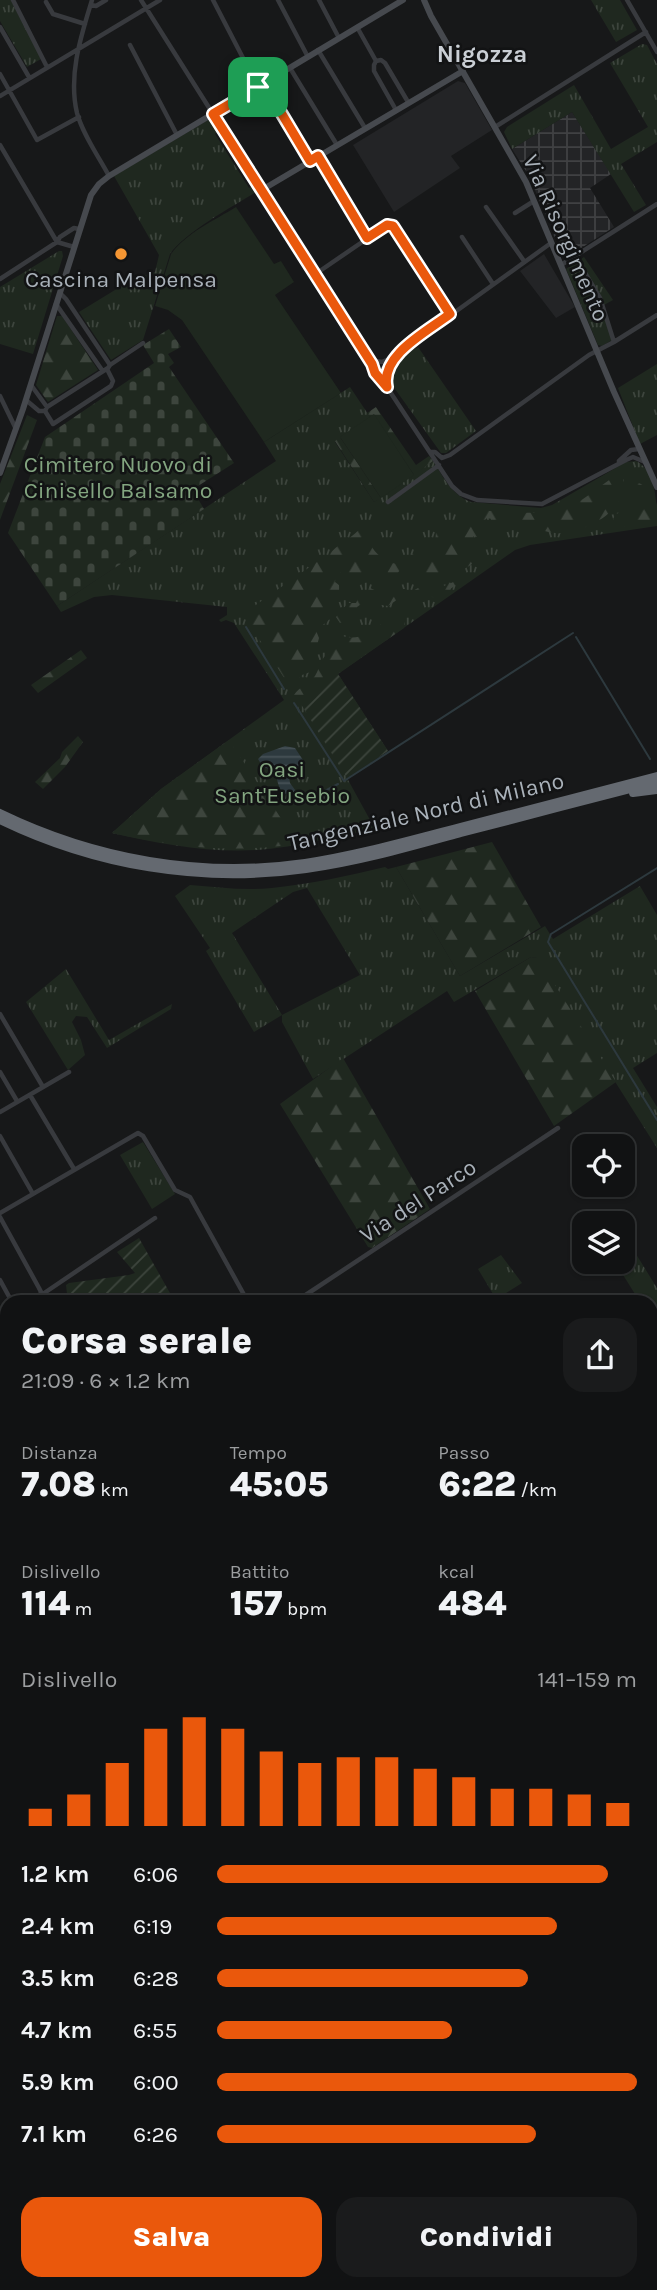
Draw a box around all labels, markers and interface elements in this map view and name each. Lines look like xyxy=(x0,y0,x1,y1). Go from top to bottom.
district label: Nigozza xyxy=(437,40,527,68)
pin xyxy=(228,57,288,117)
icon: arrive xyxy=(239,68,277,106)
street label: Via Risorgimento xyxy=(517,150,615,326)
marker: Cascina Malpensa xyxy=(113,246,129,262)
place label: Cascina Malpensa xyxy=(25,266,217,293)
park label: Cimitero Nuovo di Cinisello Balsamo xyxy=(24,451,212,504)
park label: Oasi Sant'Eusebio xyxy=(214,756,350,809)
street label: Tangenziale Nord di Milano xyxy=(285,767,567,857)
map controls xyxy=(572,1134,635,1274)
button: locate xyxy=(572,1134,635,1197)
street label: Via del Parco xyxy=(355,1153,481,1249)
button: layers xyxy=(572,1211,635,1274)
text: Corsa serale xyxy=(21,1318,252,1363)
button: share xyxy=(563,1318,637,1392)
text: 21:09 · 6 × 1.2 km xyxy=(21,1367,190,1394)
text: Distanza xyxy=(21,1442,98,1464)
text: Tempo xyxy=(230,1442,287,1464)
text: Passo xyxy=(438,1442,490,1464)
text: 7.08 xyxy=(21,1464,96,1505)
text: 45:05 xyxy=(230,1464,328,1505)
text: 6:22 xyxy=(438,1464,516,1505)
text: km xyxy=(96,1479,129,1501)
text: /km xyxy=(516,1479,557,1501)
text: Dislivello xyxy=(21,1561,101,1583)
text: Battito xyxy=(230,1561,289,1583)
text: kcal xyxy=(438,1561,475,1583)
text: 114 xyxy=(21,1583,70,1624)
text: 157 xyxy=(230,1583,283,1624)
text: 484 xyxy=(438,1583,506,1624)
text: m xyxy=(70,1598,92,1620)
text: bpm xyxy=(283,1598,327,1620)
text: Dislivello xyxy=(21,1666,117,1693)
text: 141–159 m xyxy=(537,1666,637,1693)
text: 1.2 km xyxy=(21,1861,89,1888)
text: 6:06 xyxy=(133,1861,178,1888)
text: 2.4 km xyxy=(21,1913,95,1940)
text: 6:19 xyxy=(133,1913,172,1940)
text: 3.5 km xyxy=(21,1965,95,1992)
text: 6:28 xyxy=(133,1965,179,1992)
text: 4.7 km xyxy=(21,2017,92,2044)
text: 6:55 xyxy=(133,2017,177,2044)
text: 5.9 km xyxy=(21,2069,95,2096)
text: 6:00 xyxy=(133,2069,179,2096)
text: 7.1 km xyxy=(21,2121,87,2148)
text: 6:26 xyxy=(133,2121,178,2148)
button: Salva xyxy=(21,2197,322,2277)
button: Condividi xyxy=(336,2197,637,2277)

